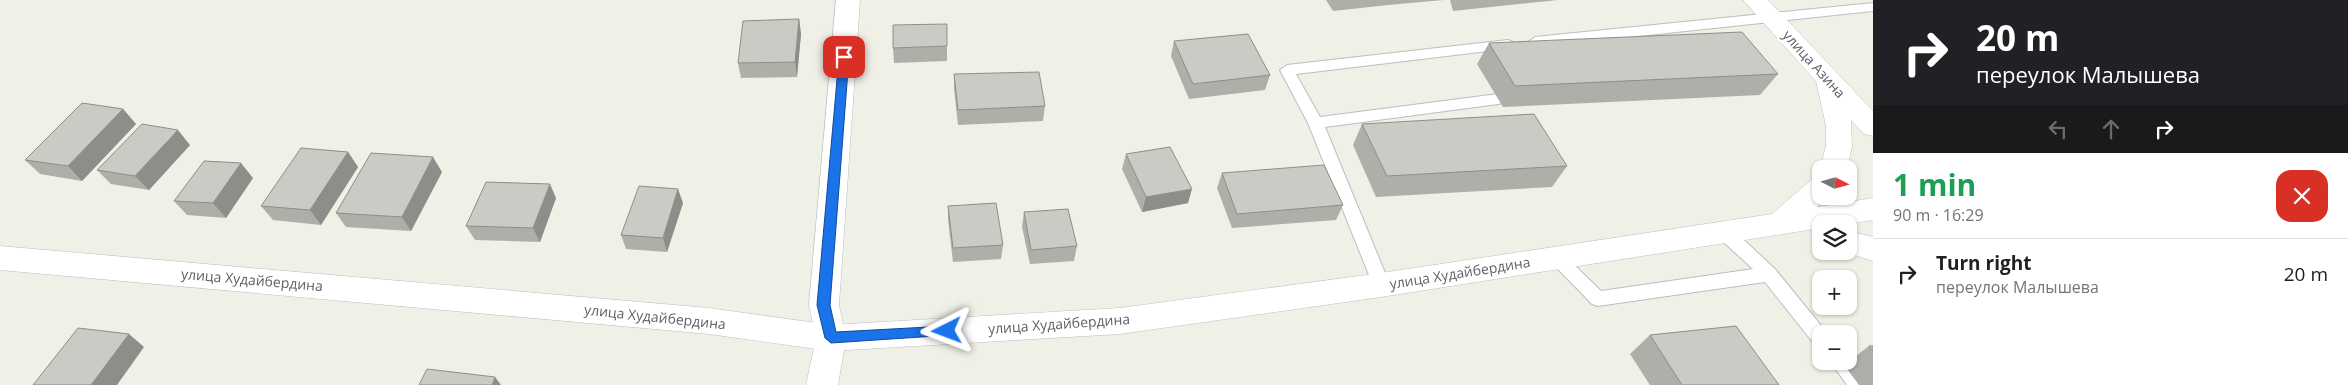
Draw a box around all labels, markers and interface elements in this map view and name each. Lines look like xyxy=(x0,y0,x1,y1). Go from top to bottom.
text: 20 m xyxy=(1976,14,2059,61)
icon: right xyxy=(1893,20,1958,85)
street label: улица Азина xyxy=(1779,26,1850,102)
pin xyxy=(823,36,865,78)
icon: arrive xyxy=(830,43,858,71)
text: переулок Малышева xyxy=(1976,59,2200,89)
icon: left xyxy=(2044,115,2072,143)
icon: ahead xyxy=(2097,115,2125,143)
icon: right xyxy=(2150,115,2178,143)
north arrow xyxy=(1812,160,1858,205)
map controls xyxy=(1812,160,1857,370)
text: 1 min xyxy=(1893,164,1976,205)
button: close xyxy=(2276,170,2328,222)
text: 90 m · 16:29 xyxy=(1893,204,1984,226)
button: layers xyxy=(1812,215,1857,260)
text: Turn right xyxy=(1936,250,2031,276)
street label: улица Худайбердина xyxy=(1388,252,1532,293)
icon: right xyxy=(1893,260,1921,288)
text: 20 m xyxy=(2284,261,2328,287)
street label: улица Худайбердина xyxy=(180,264,324,295)
button: + xyxy=(1812,270,1857,315)
text: переулок Малышева xyxy=(1936,276,2099,298)
street label: улица Худайбердина xyxy=(583,300,727,333)
position arrow xyxy=(920,304,972,356)
street label: улица Худайбердина xyxy=(987,309,1131,338)
button: − xyxy=(1812,325,1857,370)

